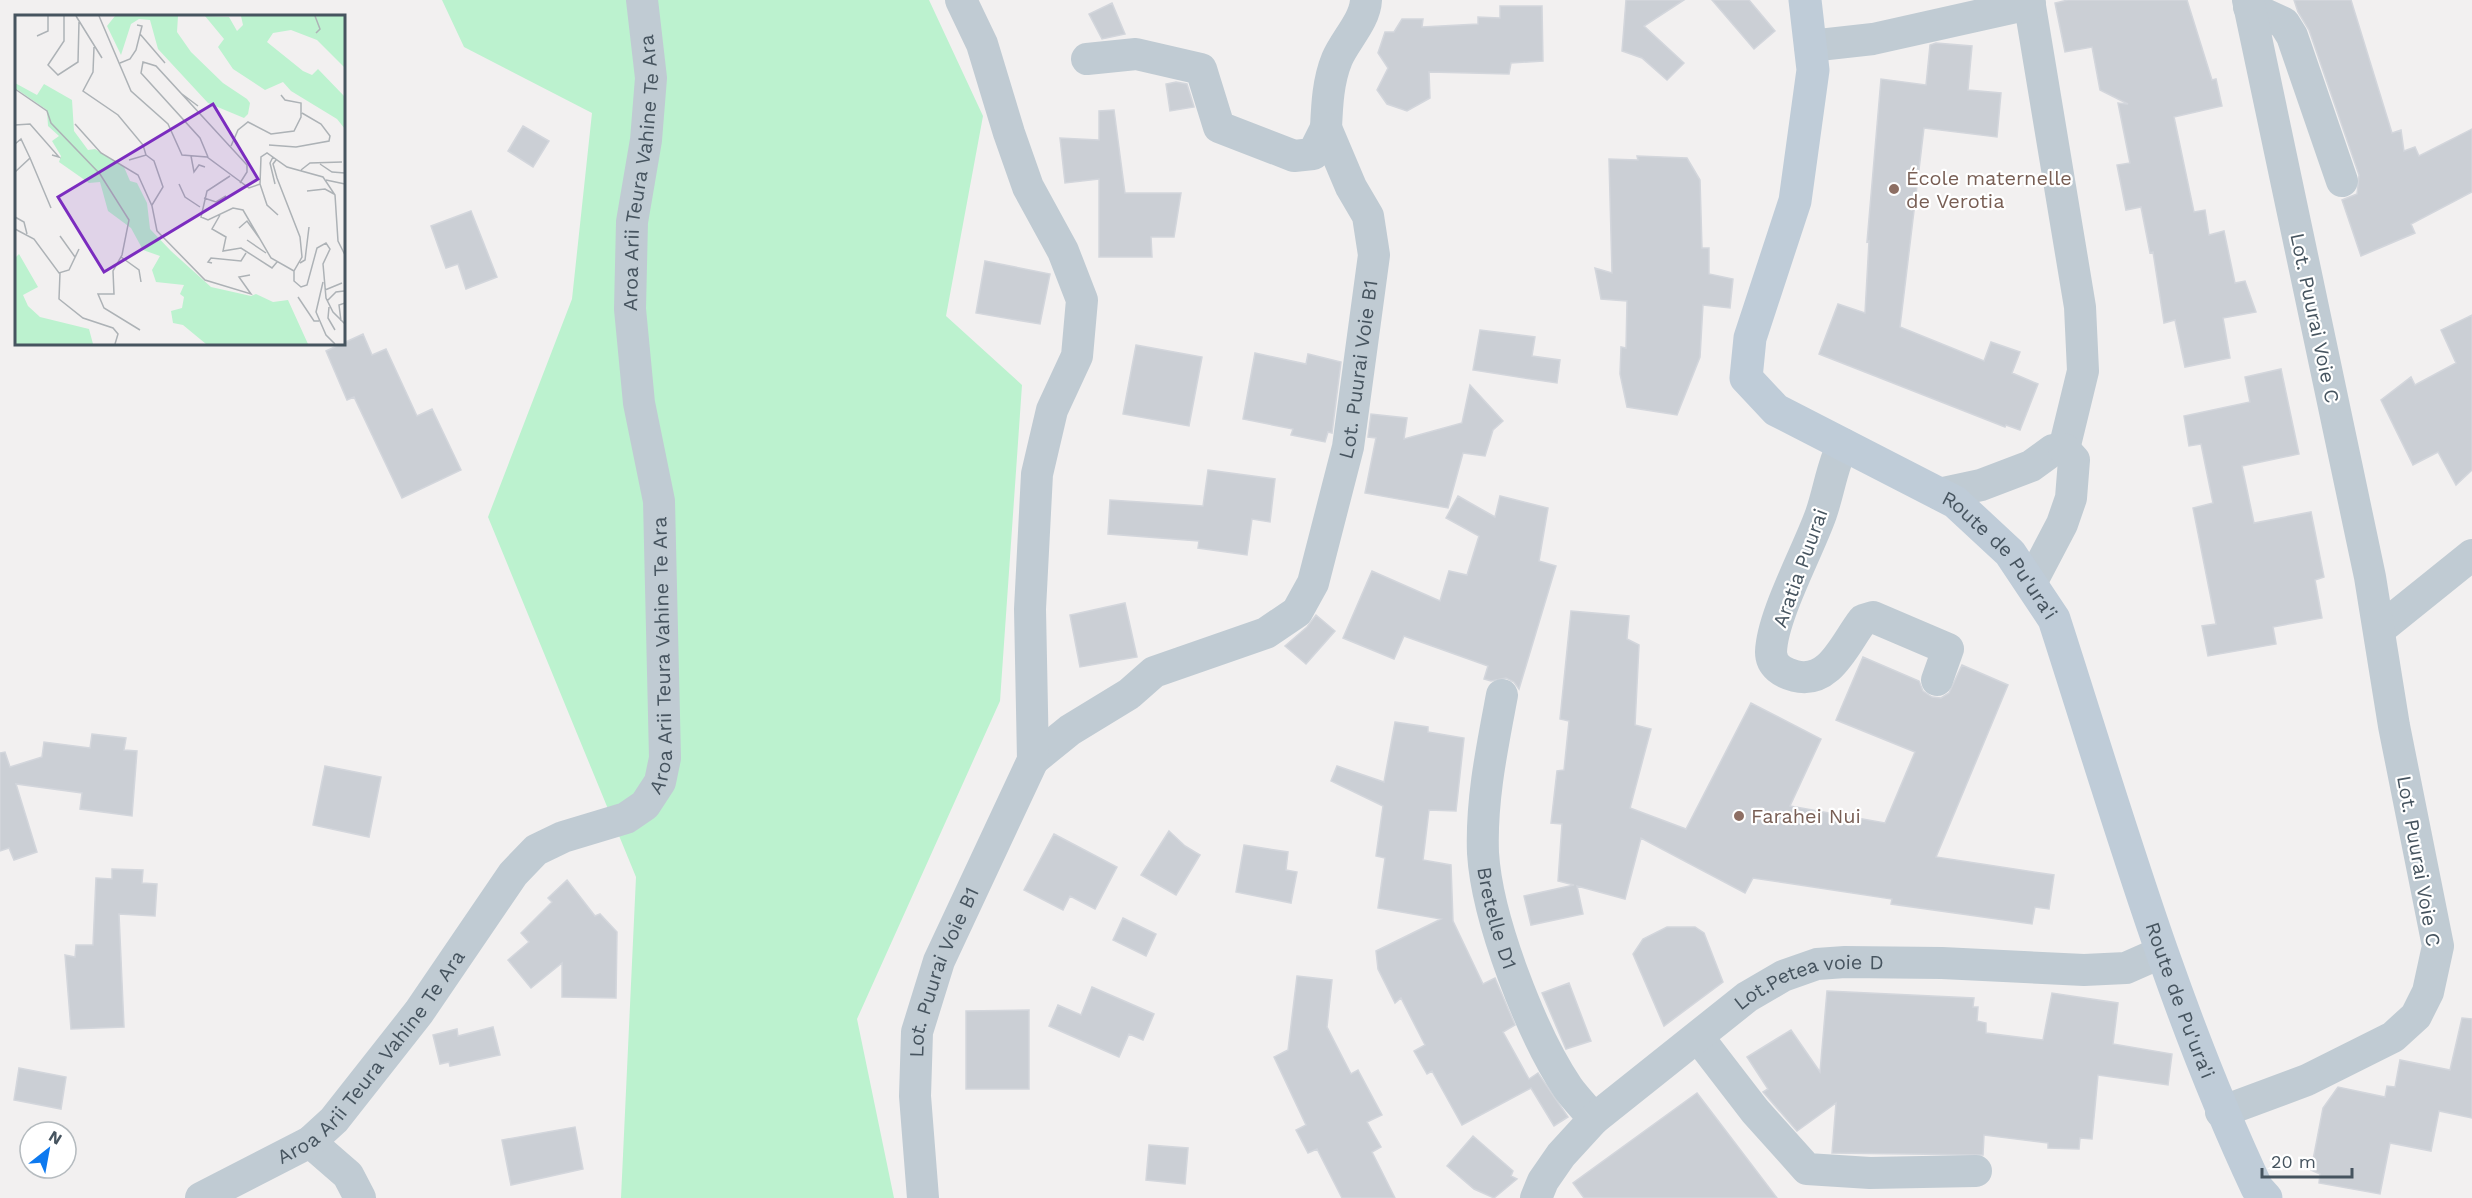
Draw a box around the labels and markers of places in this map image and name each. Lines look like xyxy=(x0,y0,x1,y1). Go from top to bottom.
place label: École maternelle de Verotia xyxy=(1906,166,2072,213)
marker: École maternelle de Verotia xyxy=(1887,182,1901,196)
place label: Farahei Nui xyxy=(1751,804,1861,828)
marker: Farahei Nui xyxy=(1732,809,1746,823)

